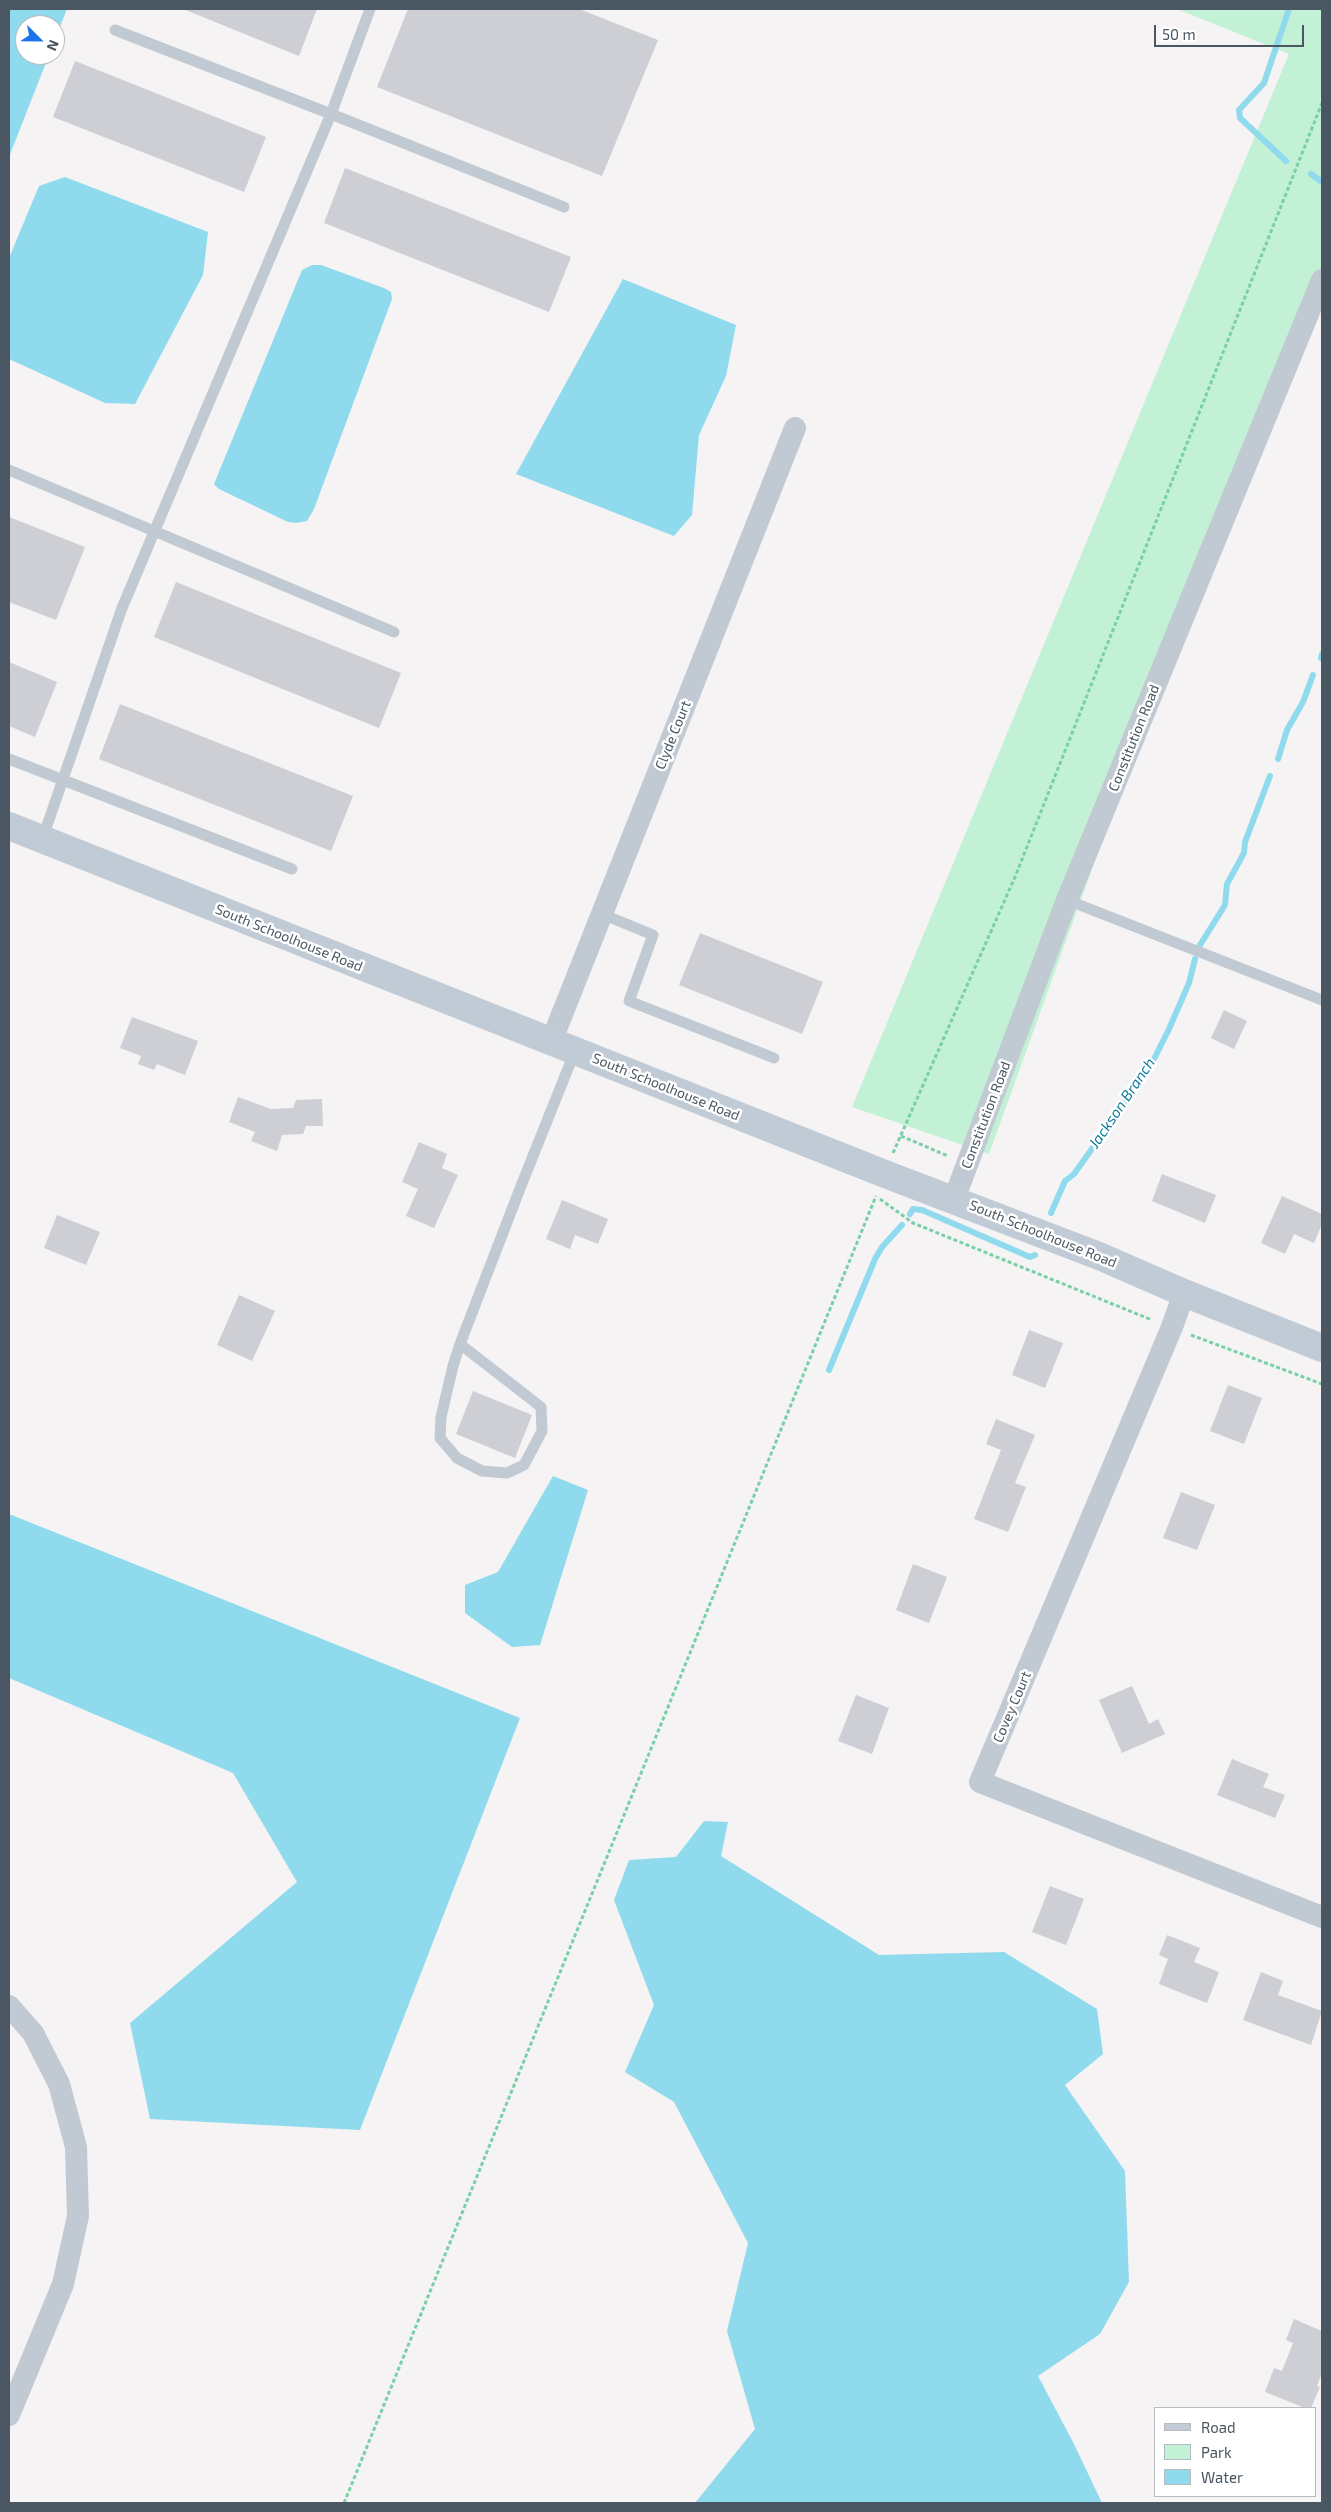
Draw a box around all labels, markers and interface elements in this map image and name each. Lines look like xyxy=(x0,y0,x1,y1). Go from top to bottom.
north arrow xyxy=(15,15,65,65)
scale bar xyxy=(1156,15,1306,47)
text: 50 m xyxy=(1162,25,1196,43)
text: N xyxy=(44,38,63,54)
street label: Constitution Road xyxy=(1105,682,1163,794)
street label: Clyde Court xyxy=(652,698,694,772)
street label: South Schoolhouse Road xyxy=(213,901,365,975)
street label: South Schoolhouse Road xyxy=(590,1050,742,1124)
water label: Jackson Branch xyxy=(1085,1054,1159,1152)
street label: Constitution Road xyxy=(958,1059,1014,1171)
street label: South Schoolhouse Road xyxy=(967,1197,1119,1271)
street label: Covey Court xyxy=(989,1669,1035,1745)
legend xyxy=(1154,2407,1316,2497)
text: Road xyxy=(1201,2418,1236,2436)
text: Park xyxy=(1201,2443,1232,2461)
text: Water xyxy=(1201,2468,1243,2486)

